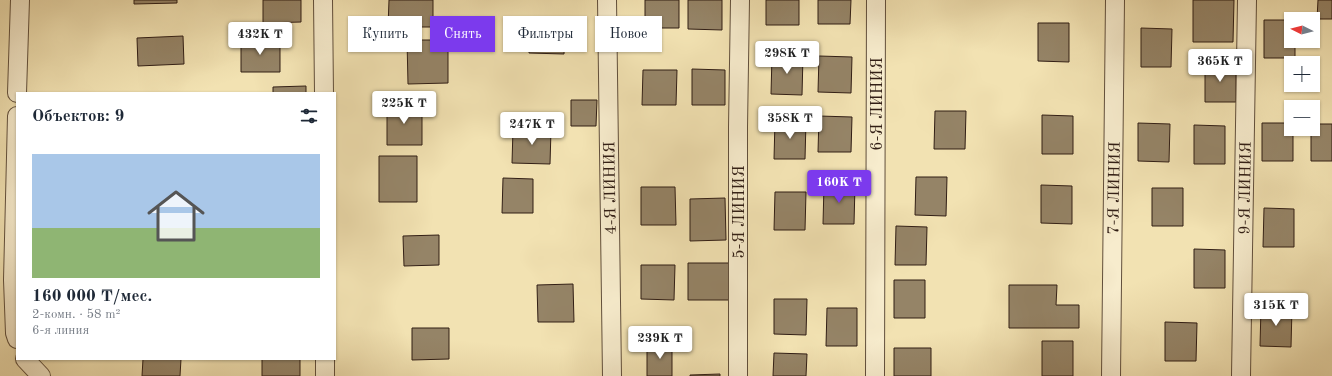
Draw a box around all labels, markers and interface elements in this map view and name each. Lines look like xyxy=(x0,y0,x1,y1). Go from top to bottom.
north arrow xyxy=(1284,12,1320,48)
map controls xyxy=(1284,12,1320,136)
chip: Купить xyxy=(348,16,422,52)
chip: Снять xyxy=(430,16,495,52)
chip: Фильтры xyxy=(503,16,587,52)
chip: Новое xyxy=(595,16,662,52)
pin: 432K ₸ xyxy=(227,22,293,56)
text: 432K ₸ xyxy=(237,28,283,41)
pin: 298K ₸ xyxy=(754,41,820,75)
text: 298K ₸ xyxy=(764,47,810,60)
pin: 365K ₸ xyxy=(1187,49,1253,83)
text: 365K ₸ xyxy=(1197,55,1243,68)
button: + xyxy=(1284,56,1320,92)
street label: 6-Я ЛИНИЯ xyxy=(870,57,886,151)
pin: 225K ₸ xyxy=(371,91,437,125)
text: 225K ₸ xyxy=(381,97,427,110)
button: − xyxy=(1284,100,1320,136)
icon: filters xyxy=(298,105,320,127)
pin: 358K ₸ xyxy=(757,106,823,140)
text: Объектов: 9 xyxy=(32,108,124,125)
pin: 247K ₸ xyxy=(499,112,565,146)
text: 358K ₸ xyxy=(767,112,813,125)
text: 247K ₸ xyxy=(509,118,555,131)
street label: 4-Я ЛИНИЯ xyxy=(602,141,620,235)
street label: 7-Я ЛИНИЯ xyxy=(1106,141,1124,235)
street label: 9-Я ЛИНИЯ xyxy=(1237,141,1255,235)
street label: 5-Я ЛИНИЯ xyxy=(732,165,748,259)
pin: 160K ₸ xyxy=(806,170,872,204)
text: 160K ₸ xyxy=(816,176,862,189)
icon: home xyxy=(140,180,212,252)
text: 160 000 ₸/мес. xyxy=(32,288,152,305)
pin: 315K ₸ xyxy=(1243,293,1309,327)
text: 315K ₸ xyxy=(1253,299,1299,312)
text: 2-комн. · 58 m² xyxy=(32,308,120,321)
text: 6-я линия xyxy=(32,324,89,337)
pin: 239K ₸ xyxy=(627,326,693,360)
text: 239K ₸ xyxy=(637,332,683,345)

